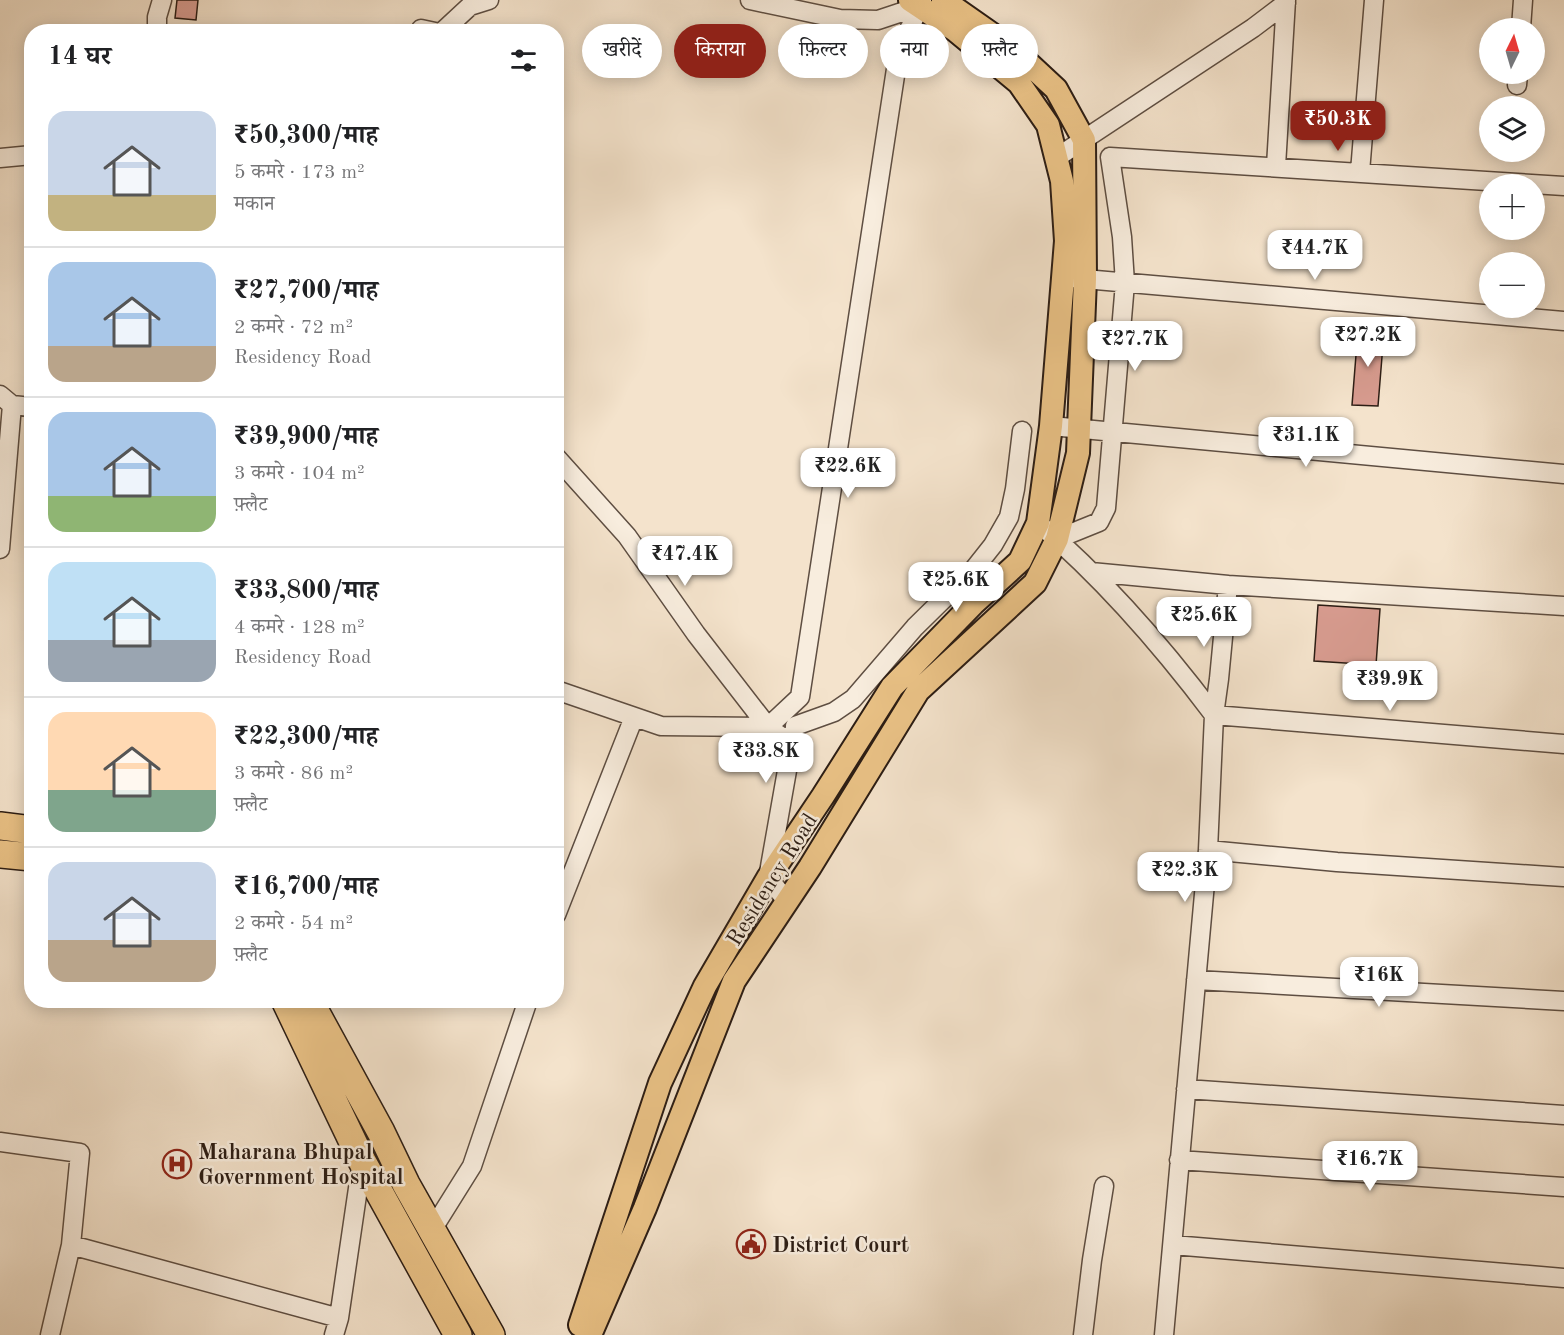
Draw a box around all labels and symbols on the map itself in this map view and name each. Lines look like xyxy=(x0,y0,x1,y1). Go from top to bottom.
north arrow xyxy=(1479,18,1545,84)
pin: ₹50.3K xyxy=(1289,101,1387,152)
pin: ₹44.7K xyxy=(1266,230,1364,281)
pin: ₹27.2K xyxy=(1319,317,1417,368)
pin: ₹27.7K xyxy=(1086,321,1184,372)
pin: ₹31.1K xyxy=(1257,417,1355,468)
pin: ₹22.6K xyxy=(799,448,897,499)
pin: ₹47.4K xyxy=(636,536,734,587)
pin: ₹25.6K xyxy=(907,562,1005,613)
pin: ₹25.6K xyxy=(1155,597,1253,648)
pin: ₹39.9K xyxy=(1341,661,1439,712)
pin: ₹33.8K xyxy=(717,733,815,784)
street label: Residency Road xyxy=(723,810,822,950)
pin: ₹22.3K xyxy=(1136,852,1234,903)
pin: ₹16K xyxy=(1343,957,1415,1008)
pin: ₹16.7K xyxy=(1321,1141,1419,1192)
place label: Maharana Bhupal Government Hospital xyxy=(198,1142,404,1189)
hospital icon: Maharana Bhupal Government Hospital xyxy=(161,1148,193,1180)
public building icon: District Court xyxy=(735,1228,767,1260)
place label: District Court xyxy=(772,1235,909,1257)

